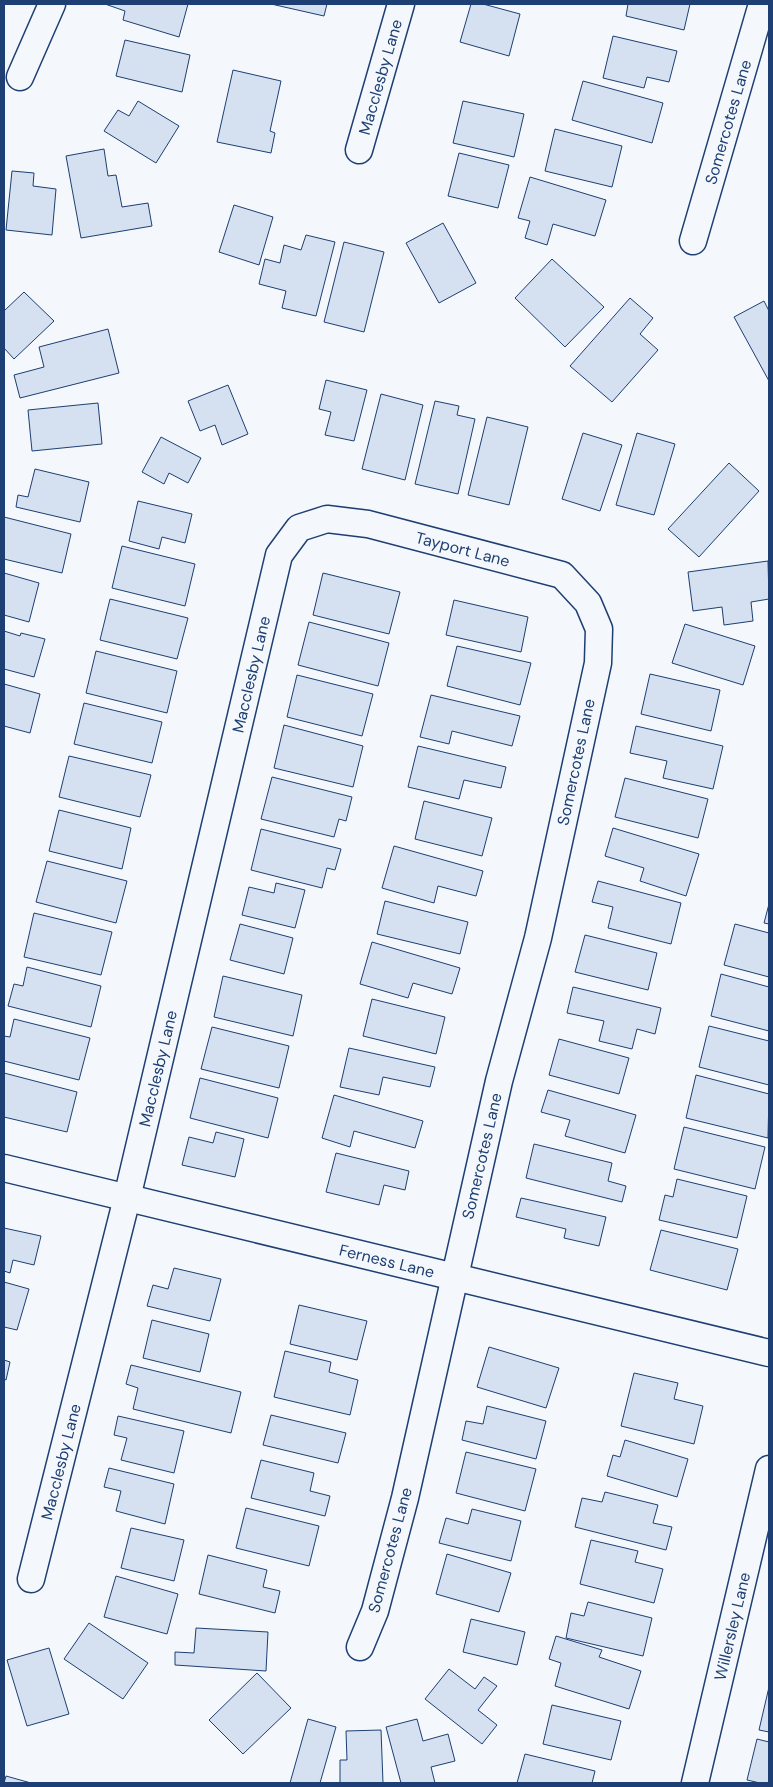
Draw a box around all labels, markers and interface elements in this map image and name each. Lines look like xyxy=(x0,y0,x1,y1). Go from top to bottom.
street label: Macclesby Lane xyxy=(353,17,407,137)
street label: Somercotes Lane xyxy=(700,57,756,187)
street label: Tayport Lane xyxy=(413,526,512,571)
street label: Macclesby Lane xyxy=(227,614,275,735)
street label: Somercotes Lane xyxy=(552,697,600,827)
street label: Macclesby Lane xyxy=(134,1008,182,1129)
street label: Somercotes Lane xyxy=(457,1091,507,1221)
street label: Ferness Lane xyxy=(337,1239,437,1282)
street label: Macclesby Lane xyxy=(36,1401,85,1522)
street label: Somercotes Lane xyxy=(363,1485,417,1615)
street label: Willersley Lane xyxy=(709,1570,755,1682)

